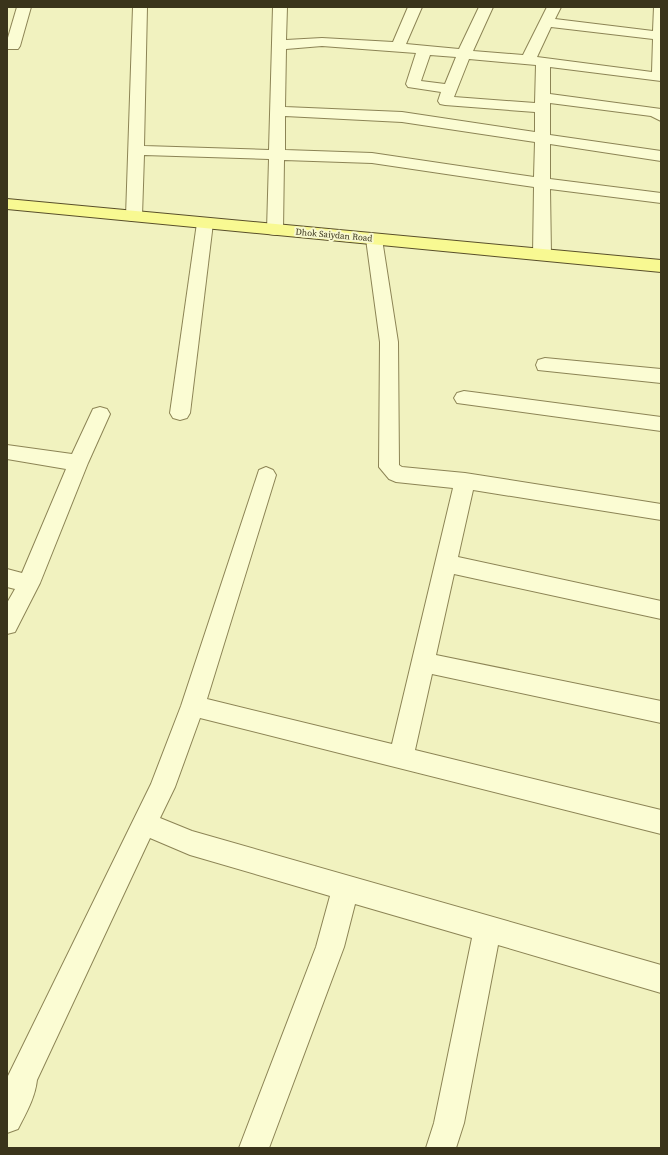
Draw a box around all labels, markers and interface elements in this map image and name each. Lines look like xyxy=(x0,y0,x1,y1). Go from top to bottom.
street label: Dhok Saiydan Road xyxy=(295,226,373,244)

